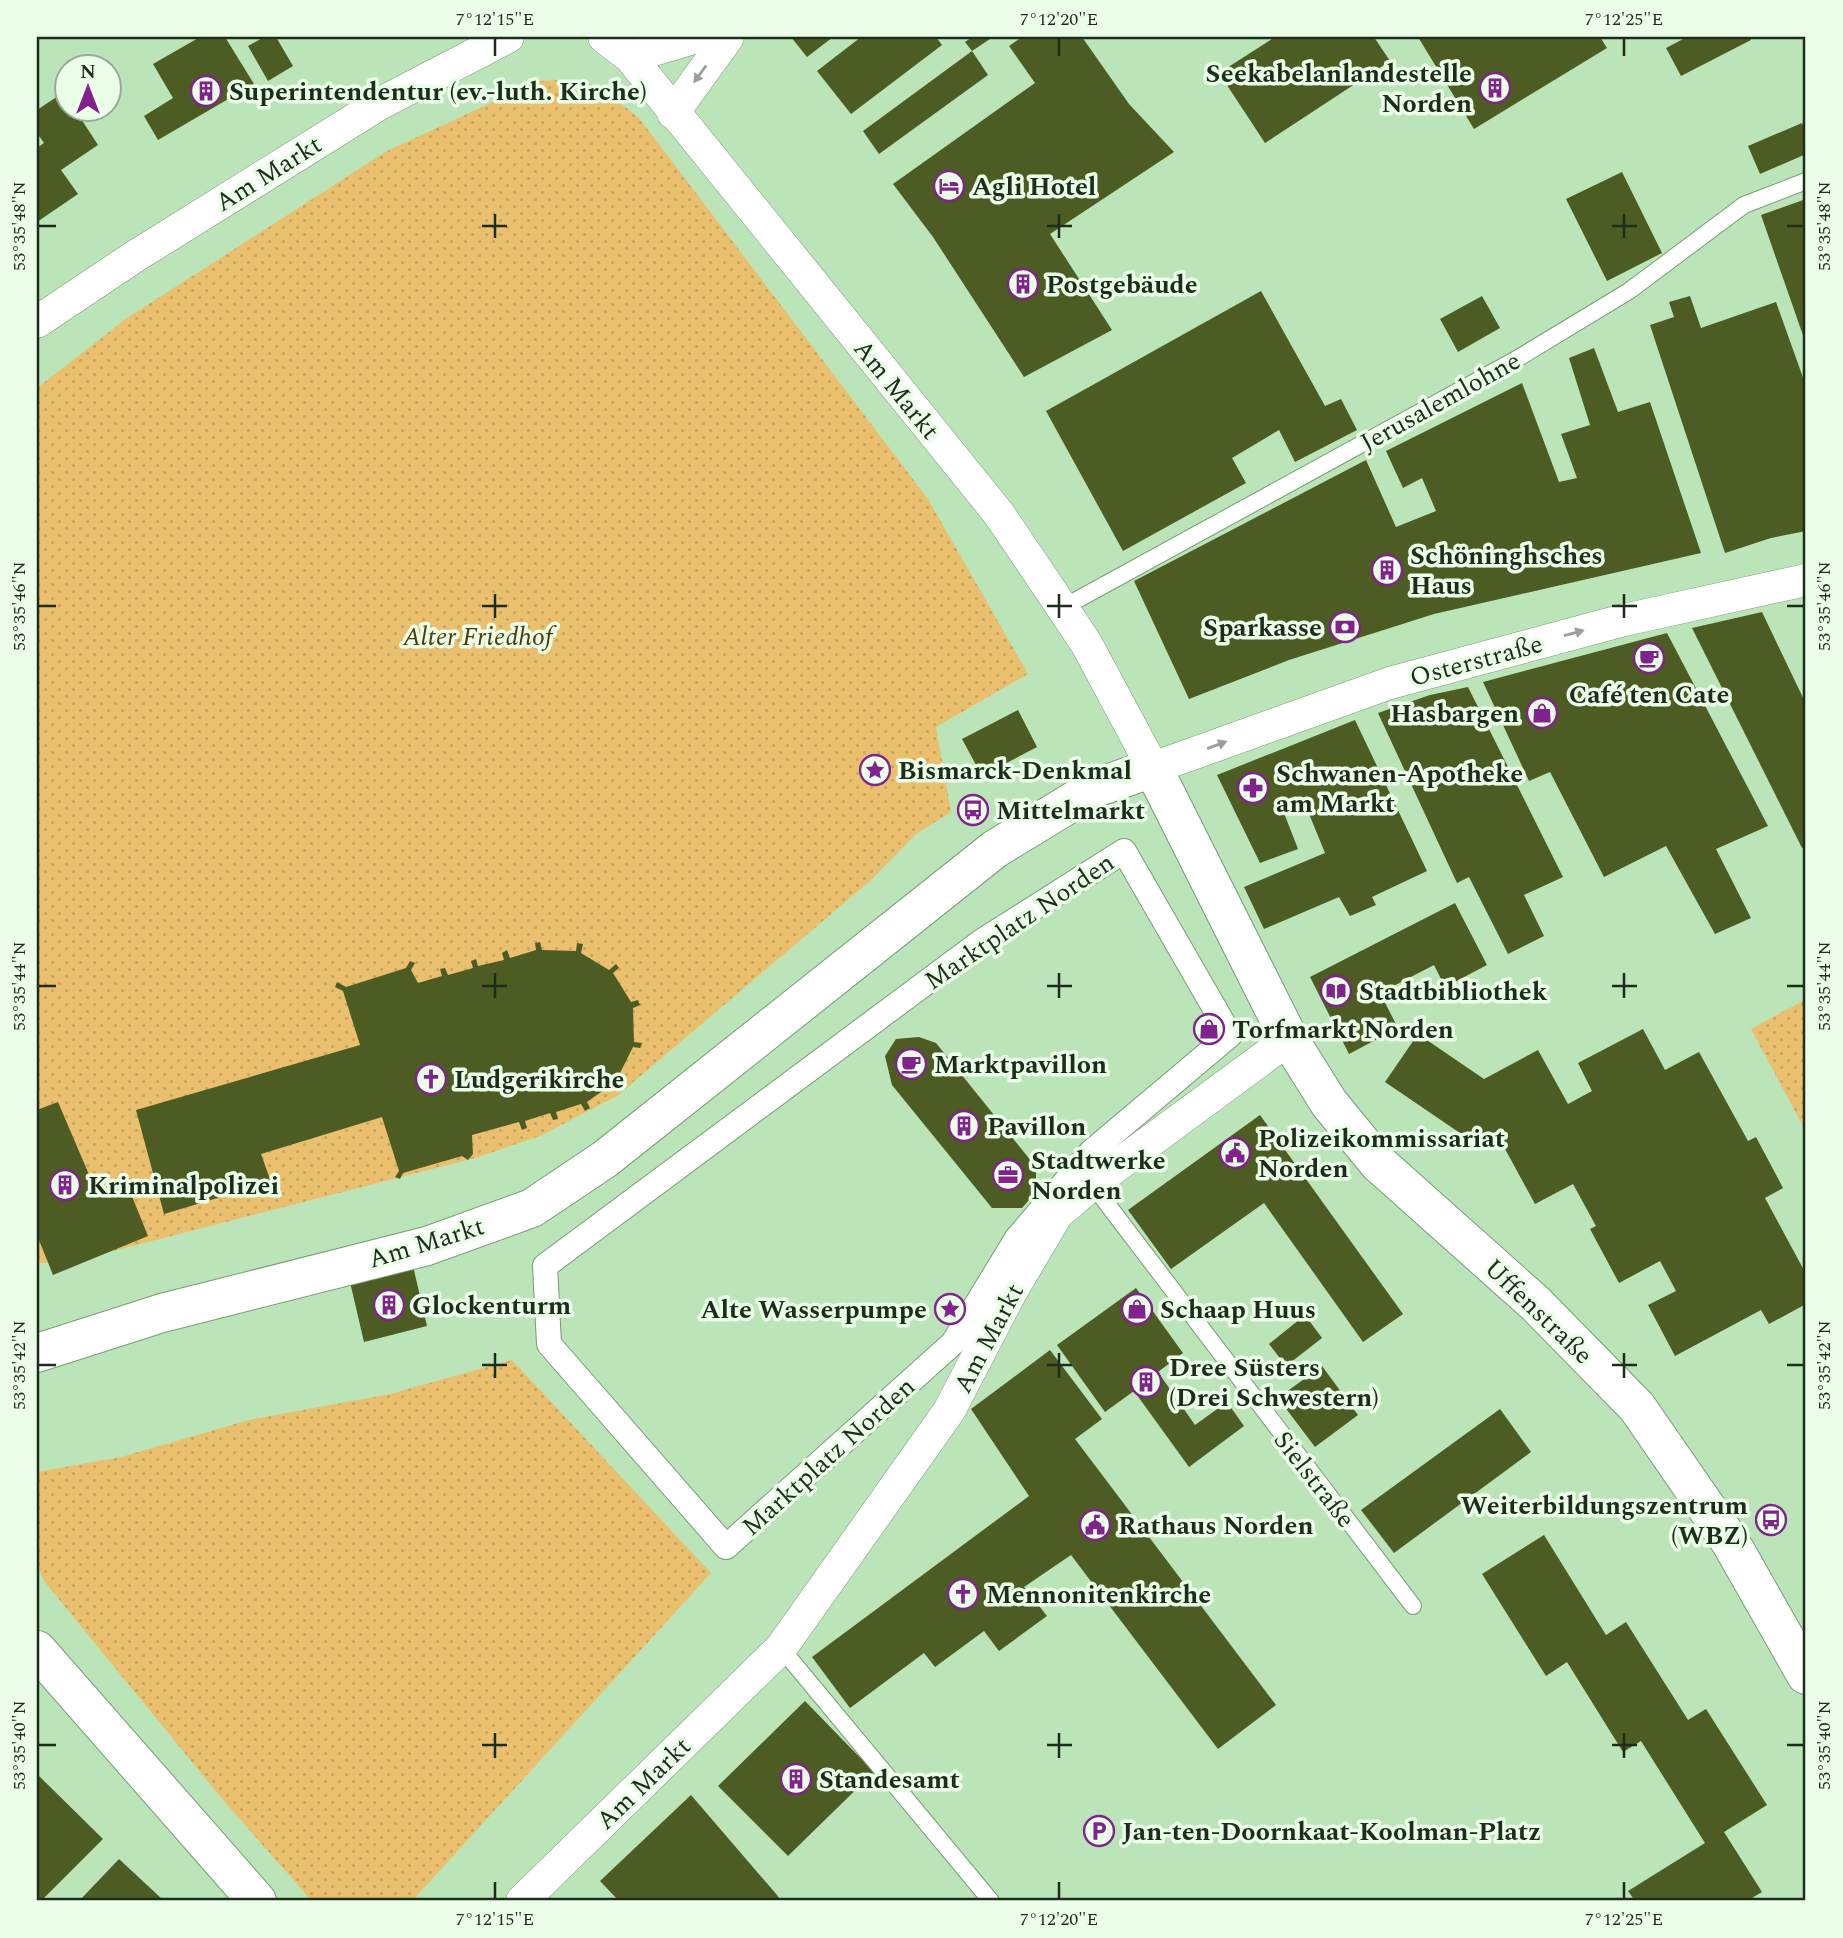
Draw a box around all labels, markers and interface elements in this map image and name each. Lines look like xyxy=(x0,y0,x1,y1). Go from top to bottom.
text: 7°12'15"E xyxy=(456,6,534,33)
text: 7°12'20"E xyxy=(1020,6,1098,33)
text: 7°12'25"E xyxy=(1585,6,1663,33)
north arrow xyxy=(52,52,122,122)
place label: Seekabelanlandestelle Norden xyxy=(1206,54,1472,124)
text: N xyxy=(80,58,96,87)
one-way arrow xyxy=(693,65,707,83)
building icon: Seekabelanlandestelle Norden xyxy=(1478,71,1512,105)
place label: Superintendentur (ev.-luth. Kirche) xyxy=(229,72,647,112)
building icon: Superintendentur (ev.-luth. Kirche) xyxy=(189,74,223,108)
street label: Am Markt xyxy=(207,125,330,222)
place label: Agli Hotel xyxy=(972,167,1096,207)
hotel icon: Agli Hotel xyxy=(932,169,966,203)
text: 53°35'48"N xyxy=(6,181,33,271)
text: 53°35'48"N xyxy=(1811,181,1838,271)
place label: Postgebäude xyxy=(1046,265,1198,305)
building icon: Postgebäude xyxy=(1006,267,1040,301)
street label: Am Markt xyxy=(843,331,949,449)
street label: Jerusalemlohne xyxy=(1353,341,1528,463)
place label: Schöninghsches Haus xyxy=(1410,536,1603,606)
building icon: Schöninghsches Haus xyxy=(1370,553,1404,587)
text: 53°35'46"N xyxy=(6,561,33,651)
text: 53°35'46"N xyxy=(1811,561,1838,651)
place label: Sparkasse xyxy=(1203,608,1322,648)
bank icon: Sparkasse xyxy=(1328,610,1362,644)
park label: Alter Friedhof xyxy=(402,617,557,657)
street label: Osterstraße xyxy=(1405,624,1547,698)
one-way arrow xyxy=(1564,627,1586,638)
cafe icon: Café ten Cate xyxy=(1632,641,1666,675)
place label: Café ten Cate xyxy=(1569,675,1729,715)
place label: Hasbargen xyxy=(1390,694,1519,734)
shop icon: Hasbargen xyxy=(1525,696,1559,730)
one-way arrow xyxy=(1207,739,1228,750)
place label: Bismarck-Denkmal xyxy=(898,751,1132,791)
place icon: Bismarck-Denkmal xyxy=(858,753,892,787)
place label: Schwanen-Apotheke am Markt xyxy=(1276,754,1523,824)
pharmacy icon: Schwanen-Apotheke am Markt xyxy=(1236,771,1270,805)
place label: Mittelmarkt xyxy=(996,791,1145,831)
bus stop icon: Mittelmarkt xyxy=(956,793,990,827)
street label: Marktplatz Norden xyxy=(916,843,1123,1001)
text: 53°35'44"N xyxy=(6,941,33,1031)
text: 53°35'44"N xyxy=(1811,941,1838,1031)
place label: Stadtbibliothek xyxy=(1359,972,1548,1012)
library icon: Stadtbibliothek xyxy=(1319,974,1353,1008)
place label: Torfmarkt Norden xyxy=(1232,1010,1454,1050)
shop icon: Torfmarkt Norden xyxy=(1192,1012,1226,1046)
place label: Marktpavillon xyxy=(934,1045,1107,1085)
cafe icon: Marktpavillon xyxy=(894,1047,928,1081)
place label: Ludgerikirche xyxy=(454,1060,625,1100)
church icon: Ludgerikirche xyxy=(414,1062,448,1096)
place label: Pavillon xyxy=(987,1107,1086,1147)
building icon: Pavillon xyxy=(947,1109,981,1143)
place label: Polizeikommissariat Norden xyxy=(1258,1119,1505,1189)
public building icon: Polizeikommissariat Norden xyxy=(1218,1136,1252,1170)
place label: Stadtwerke Norden xyxy=(1031,1141,1166,1211)
office icon: Stadtwerke Norden xyxy=(991,1158,1025,1192)
place label: Kriminalpolizei xyxy=(88,1166,279,1206)
building icon: Kriminalpolizei xyxy=(48,1168,82,1202)
street label: Am Markt xyxy=(363,1206,489,1280)
street label: Uffenstraße xyxy=(1475,1249,1602,1374)
street label: Am Markt xyxy=(943,1276,1035,1401)
place label: Glockenturm xyxy=(412,1286,571,1326)
building icon: Glockenturm xyxy=(372,1288,406,1322)
place label: Alte Wasserpumpe xyxy=(701,1290,927,1330)
place label: Schaap Huus xyxy=(1160,1290,1316,1330)
place icon: Alte Wasserpumpe xyxy=(933,1292,967,1326)
shop icon: Schaap Huus xyxy=(1120,1292,1154,1326)
text: 53°35'42"N xyxy=(6,1320,33,1410)
text: 53°35'42"N xyxy=(1811,1320,1838,1410)
place label: Dree Süsters (Drei Schwestern) xyxy=(1169,1348,1379,1418)
building icon: Dree Süsters (Drei Schwestern) xyxy=(1129,1365,1163,1399)
street label: Marktplatz Norden xyxy=(733,1368,925,1546)
street label: Sielstraße xyxy=(1263,1422,1365,1537)
place label: Weiterbildungszentrum (WBZ) xyxy=(1460,1486,1748,1556)
bus stop icon: Weiterbildungszentrum (WBZ) xyxy=(1754,1503,1788,1537)
place label: Rathaus Norden xyxy=(1118,1506,1314,1546)
public building icon: Rathaus Norden xyxy=(1078,1508,1112,1542)
place label: Mennonitenkirche xyxy=(986,1575,1211,1615)
church icon: Mennonitenkirche xyxy=(946,1577,980,1611)
text: 53°35'40"N xyxy=(6,1700,33,1790)
text: 53°35'40"N xyxy=(1811,1700,1838,1790)
street label: Am Markt xyxy=(587,1728,701,1840)
place label: Standesamt xyxy=(819,1760,960,1800)
building icon: Standesamt xyxy=(779,1762,813,1796)
place label: Jan-ten-Doornkaat-Koolman-Platz xyxy=(1122,1812,1541,1852)
parking icon: Jan-ten-Doornkaat-Koolman-Platz xyxy=(1082,1814,1116,1848)
text: 7°12'15"E xyxy=(456,1906,534,1933)
text: 7°12'20"E xyxy=(1020,1906,1098,1933)
text: 7°12'25"E xyxy=(1585,1906,1663,1933)

